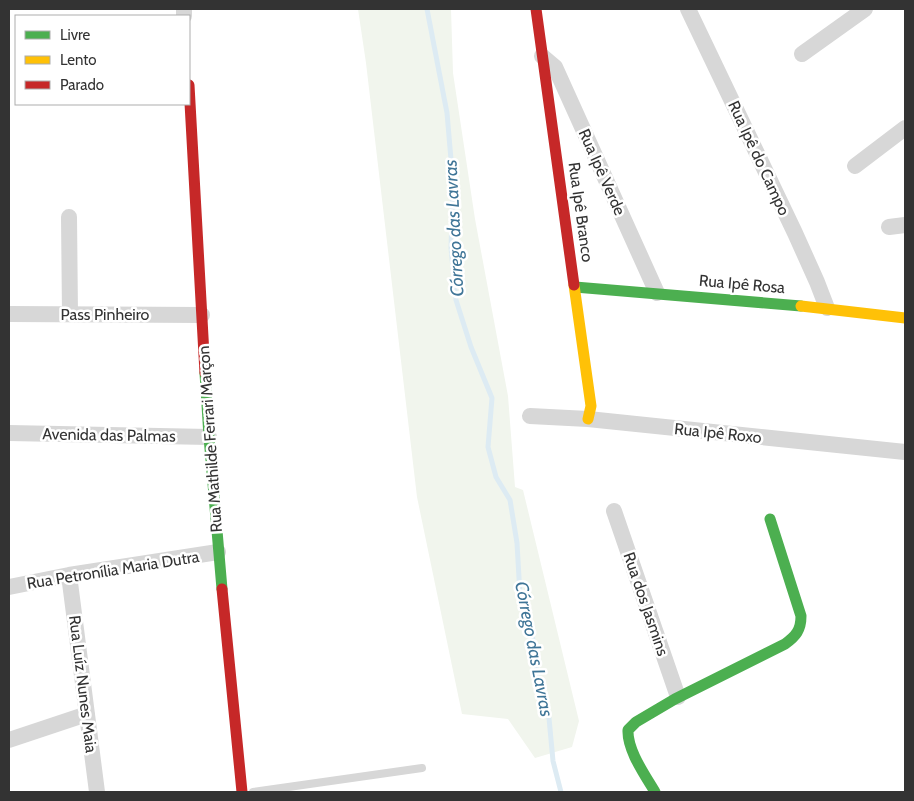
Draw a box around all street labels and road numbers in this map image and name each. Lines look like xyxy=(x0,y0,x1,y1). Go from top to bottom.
street label: Rua Ipê do Campo xyxy=(724,98,794,219)
street label: Rua Ipê Verde xyxy=(574,126,630,218)
street label: Rua Ipê Branco xyxy=(565,161,597,263)
street label: Rua Ipê Rosa xyxy=(698,271,786,297)
street label: Pass Pinheiro xyxy=(61,305,150,324)
street label: Rua Mathilde Ferrari Marçon xyxy=(194,345,226,533)
street label: Rua Ipê Roxo xyxy=(673,419,763,447)
street label: Avenida das Palmas xyxy=(42,424,176,446)
street label: Rua Petronília Maria Dutra xyxy=(25,547,201,593)
street label: Rua dos Jasmins xyxy=(619,550,673,659)
street label: Rua Luíz Nunes Maia xyxy=(65,614,101,754)

